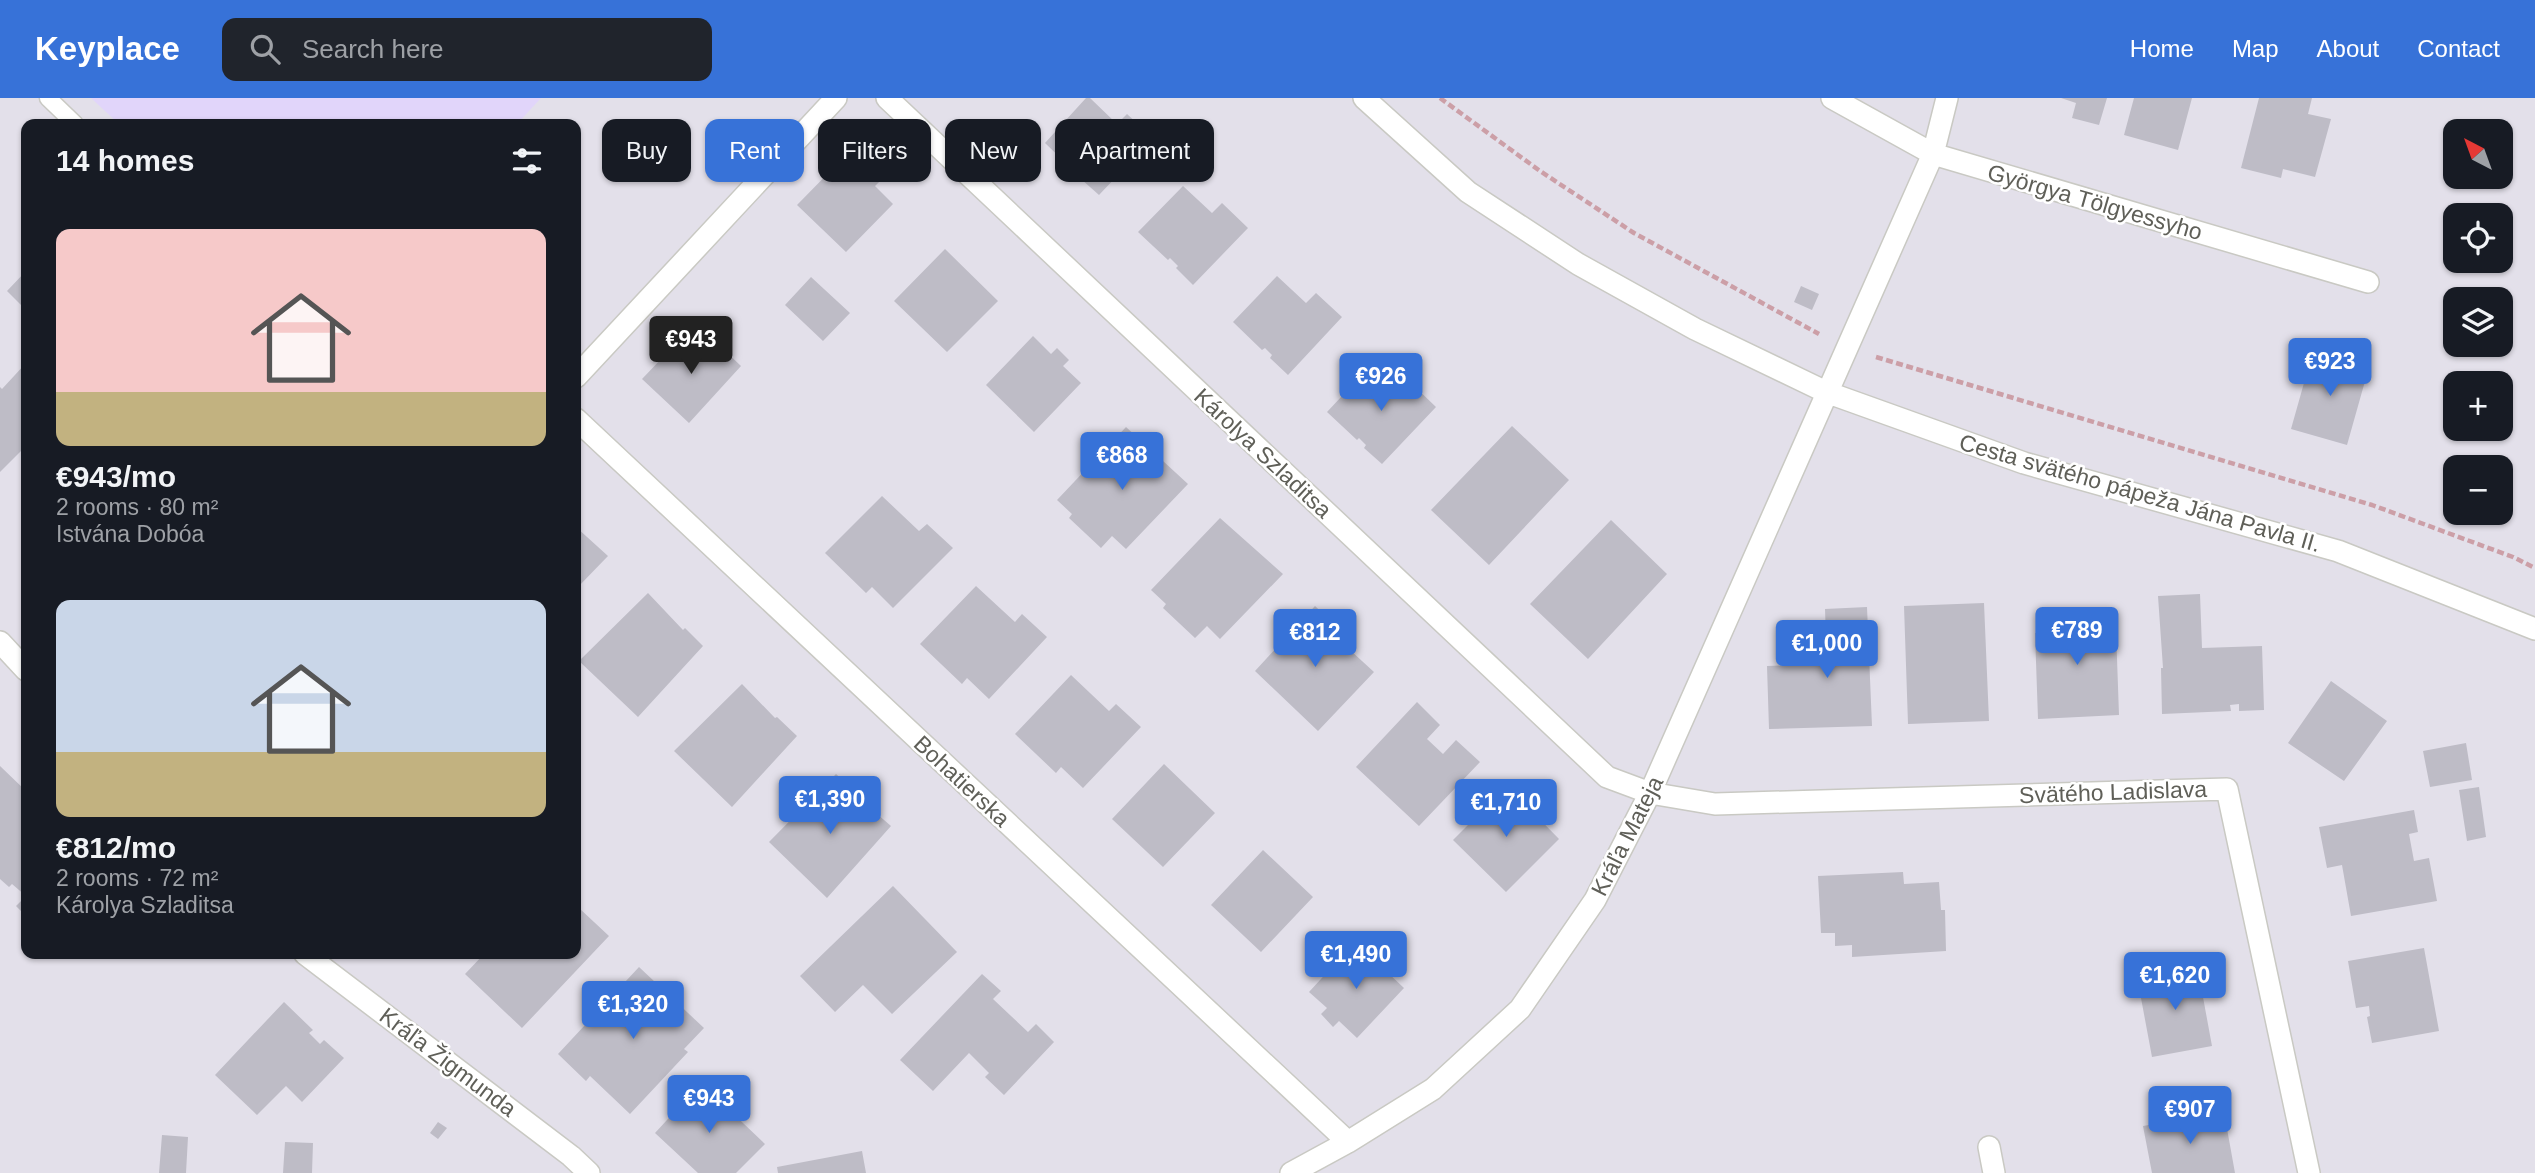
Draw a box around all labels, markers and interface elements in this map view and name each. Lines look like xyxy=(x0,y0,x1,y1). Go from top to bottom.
search box xyxy=(222,18,712,81)
text: Keyplace xyxy=(35,30,180,67)
icon: search xyxy=(246,30,284,68)
text: Search here xyxy=(302,34,444,64)
text: Home xyxy=(2130,35,2194,62)
text: Map xyxy=(2232,35,2279,62)
text: About xyxy=(2317,35,2379,62)
text: Contact xyxy=(2417,35,2500,62)
chip: Buy xyxy=(602,119,691,182)
chip: Rent xyxy=(705,119,804,182)
chip: Filters xyxy=(818,119,931,182)
chip: New xyxy=(945,119,1041,182)
chip: Apartment xyxy=(1055,119,1214,182)
north arrow xyxy=(2443,119,2513,189)
map controls xyxy=(2443,119,2513,525)
icon: filters xyxy=(508,142,546,180)
text: 14 homes xyxy=(56,144,194,177)
street label: Györgya Tölgyessyho xyxy=(1985,159,2205,245)
button: locate xyxy=(2443,203,2513,273)
icon: home xyxy=(238,275,364,401)
button: layers xyxy=(2443,287,2513,357)
pin: €943 xyxy=(650,316,732,376)
text: €943 xyxy=(665,326,717,352)
pin: €923 xyxy=(2289,338,2371,398)
text: €923 xyxy=(2304,348,2356,374)
pin: €926 xyxy=(1340,354,1422,413)
text: €926 xyxy=(1355,363,1407,389)
button: + xyxy=(2443,371,2513,441)
street label: Károlya Szladitsa xyxy=(1189,383,1337,523)
street label: Cesta svätého pápeža Jána Pavla II. xyxy=(1956,429,2324,557)
pin: €868 xyxy=(1081,432,1163,492)
text: €868 xyxy=(1096,442,1148,468)
button: − xyxy=(2443,455,2513,525)
text: €943/mo xyxy=(56,460,176,493)
text: 2 rooms · 80 m² xyxy=(56,494,218,520)
text: Istvána Dobóa xyxy=(56,521,204,547)
pin: €789 xyxy=(2036,608,2118,667)
pin: €812 xyxy=(1274,610,1356,669)
text: €789 xyxy=(2051,617,2103,643)
text: €812 xyxy=(1289,619,1341,645)
pin: €1,000 xyxy=(1770,620,1884,680)
text: €1,000 xyxy=(1792,630,1862,656)
icon: home xyxy=(238,646,364,772)
street label: Bohatierska xyxy=(909,730,1015,832)
street label: Kráľa Mateja xyxy=(1586,772,1668,900)
pin: €1,390 xyxy=(773,776,887,836)
street label: Svätého Ladislava xyxy=(2019,776,2208,808)
pin: €1,710 xyxy=(1449,780,1563,839)
text: €1,390 xyxy=(795,786,865,812)
text: €1,710 xyxy=(1471,789,1541,815)
text: €812/mo xyxy=(56,831,176,864)
text: 2 rooms · 72 m² xyxy=(56,865,218,891)
text: Károlya Szladitsa xyxy=(56,892,234,918)
pin: €1,490 xyxy=(1299,932,1413,991)
text: €1,490 xyxy=(1321,941,1391,967)
pin: €1,620 xyxy=(2118,953,2232,1012)
text: €1,620 xyxy=(2140,962,2210,988)
pin: €1,320 xyxy=(576,982,690,1041)
text: €1,320 xyxy=(598,991,668,1017)
street label: Kráľa Žigmunda xyxy=(375,1002,521,1122)
pin: €943 xyxy=(668,1076,750,1135)
text: €943 xyxy=(683,1085,735,1111)
pin: €907 xyxy=(2149,1086,2231,1146)
text: €907 xyxy=(2164,1096,2216,1122)

